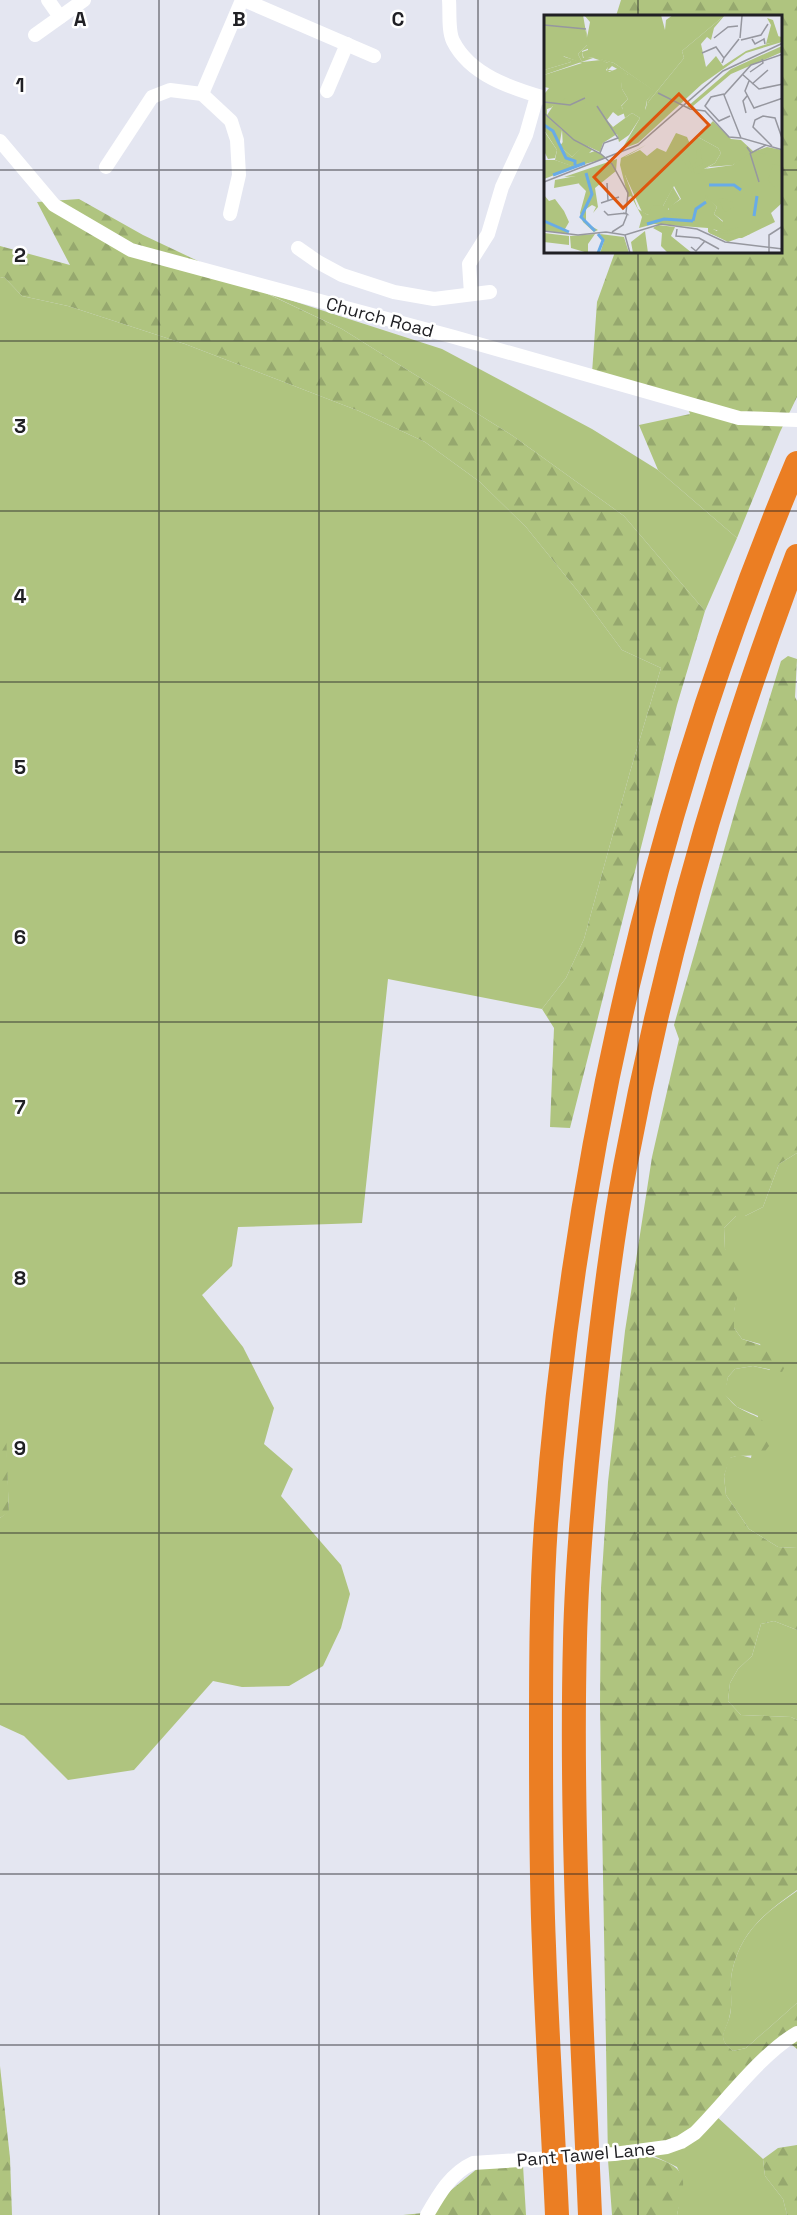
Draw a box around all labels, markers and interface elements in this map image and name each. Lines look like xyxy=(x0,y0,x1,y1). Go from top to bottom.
text: A xyxy=(74,6,87,32)
text: B xyxy=(232,6,246,32)
text: C xyxy=(392,6,405,32)
inset map xyxy=(544,15,782,254)
text: 1 xyxy=(15,72,25,98)
text: 2 xyxy=(14,242,26,268)
street label: Church Road xyxy=(324,292,436,342)
text: 3 xyxy=(14,413,26,439)
text: 4 xyxy=(14,583,27,609)
text: 5 xyxy=(14,754,26,780)
text: 6 xyxy=(14,924,26,950)
text: 7 xyxy=(14,1094,26,1120)
text: 8 xyxy=(14,1265,26,1291)
text: 9 xyxy=(14,1435,26,1461)
street label: Pant Tawel Lane xyxy=(516,2136,656,2172)

